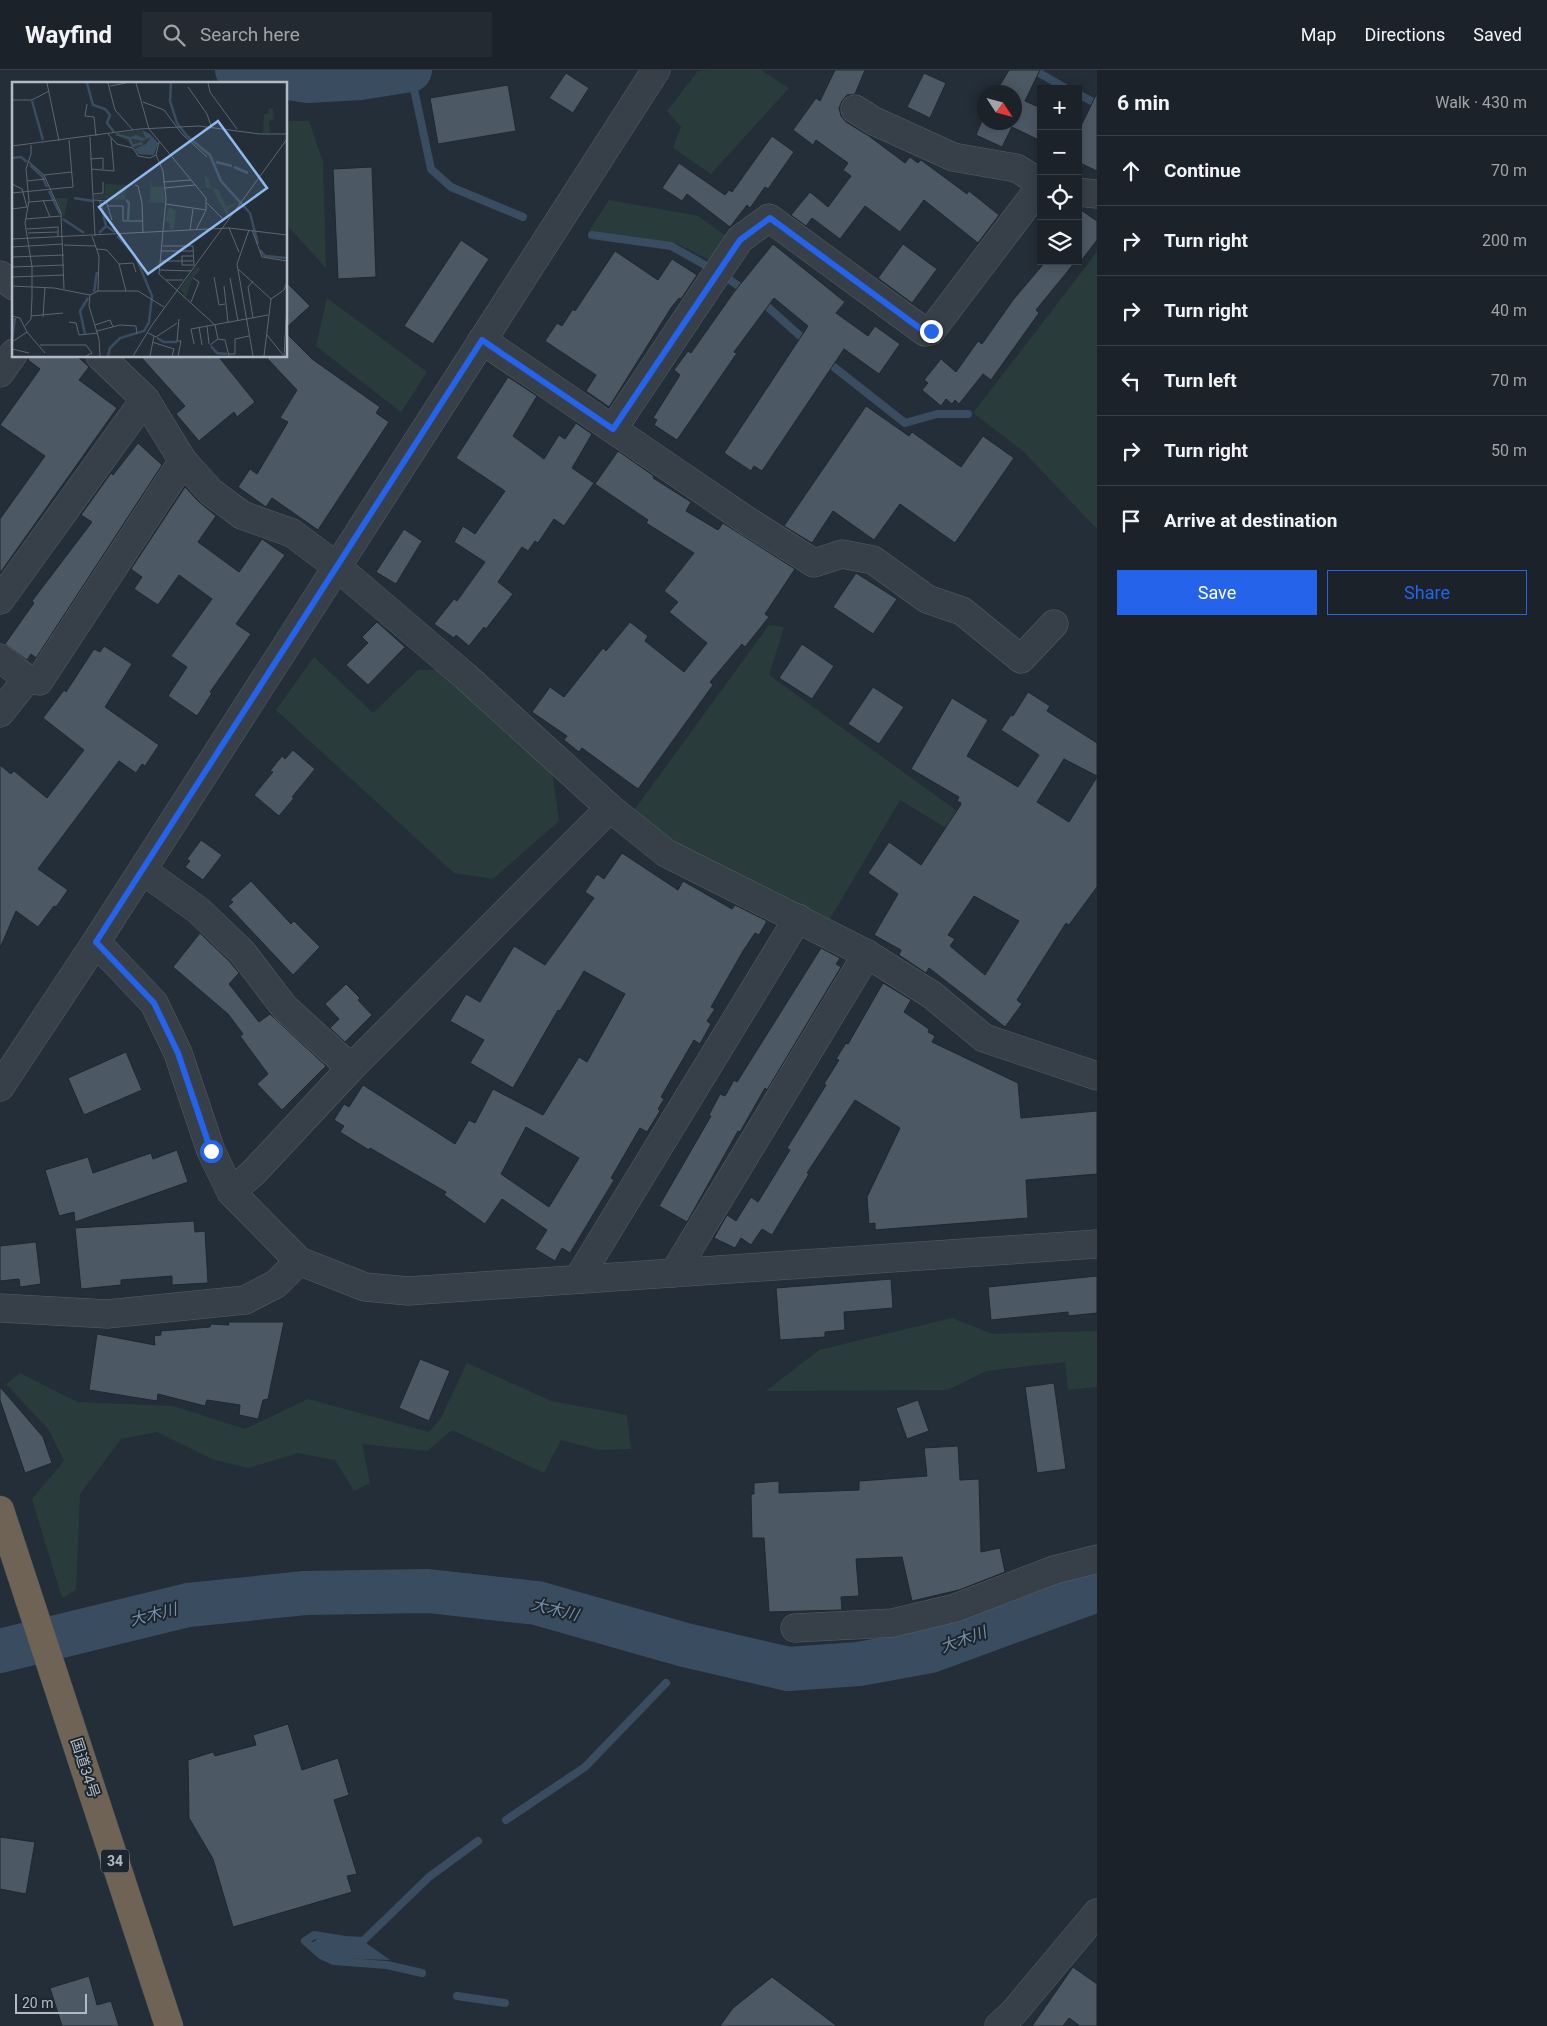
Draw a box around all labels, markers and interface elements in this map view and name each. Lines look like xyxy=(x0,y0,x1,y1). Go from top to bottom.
search box xyxy=(142,12,492,57)
text: Wayfind xyxy=(25,21,112,49)
icon: search xyxy=(160,21,188,49)
text: Search here xyxy=(200,23,300,46)
text: Map xyxy=(1301,24,1336,45)
text: Directions xyxy=(1364,24,1445,45)
text: Saved xyxy=(1473,24,1522,45)
inset map xyxy=(12,82,288,358)
north arrow xyxy=(977,85,1022,130)
map controls xyxy=(1037,85,1082,265)
button: + xyxy=(1037,85,1082,130)
text: 6 min xyxy=(1117,91,1170,115)
text: Walk · 430 m xyxy=(1435,93,1527,112)
button: − xyxy=(1037,130,1082,175)
icon: ahead xyxy=(1117,157,1145,185)
text: Continue xyxy=(1164,159,1241,182)
text: 70 m xyxy=(1491,161,1527,180)
button: locate xyxy=(1037,175,1082,220)
button: layers xyxy=(1037,220,1082,265)
icon: right xyxy=(1117,227,1145,255)
text: Turn right xyxy=(1164,229,1248,252)
text: 200 m xyxy=(1482,231,1527,250)
icon: right xyxy=(1117,297,1145,325)
text: Turn right xyxy=(1164,299,1248,322)
text: 40 m xyxy=(1491,301,1527,320)
route end xyxy=(920,320,943,343)
icon: left xyxy=(1117,367,1145,395)
text: Turn left xyxy=(1164,369,1237,392)
text: 70 m xyxy=(1491,371,1527,390)
icon: right xyxy=(1117,437,1145,465)
text: Turn right xyxy=(1164,439,1248,462)
text: 50 m xyxy=(1491,441,1527,460)
icon: arrive xyxy=(1117,507,1145,535)
text: Arrive at destination xyxy=(1164,509,1337,532)
button: Save xyxy=(1117,570,1317,615)
button: Share xyxy=(1327,570,1527,615)
route start xyxy=(200,1140,223,1163)
water label: 大木川 xyxy=(529,1594,582,1625)
water label: 大木川 xyxy=(128,1599,181,1630)
water label: 大木川 xyxy=(937,1622,991,1657)
street label: 国道34号 xyxy=(67,1736,103,1800)
road number: 34 xyxy=(101,1850,129,1872)
scale bar xyxy=(15,1991,88,2014)
text: 20 m xyxy=(22,1995,54,2011)

